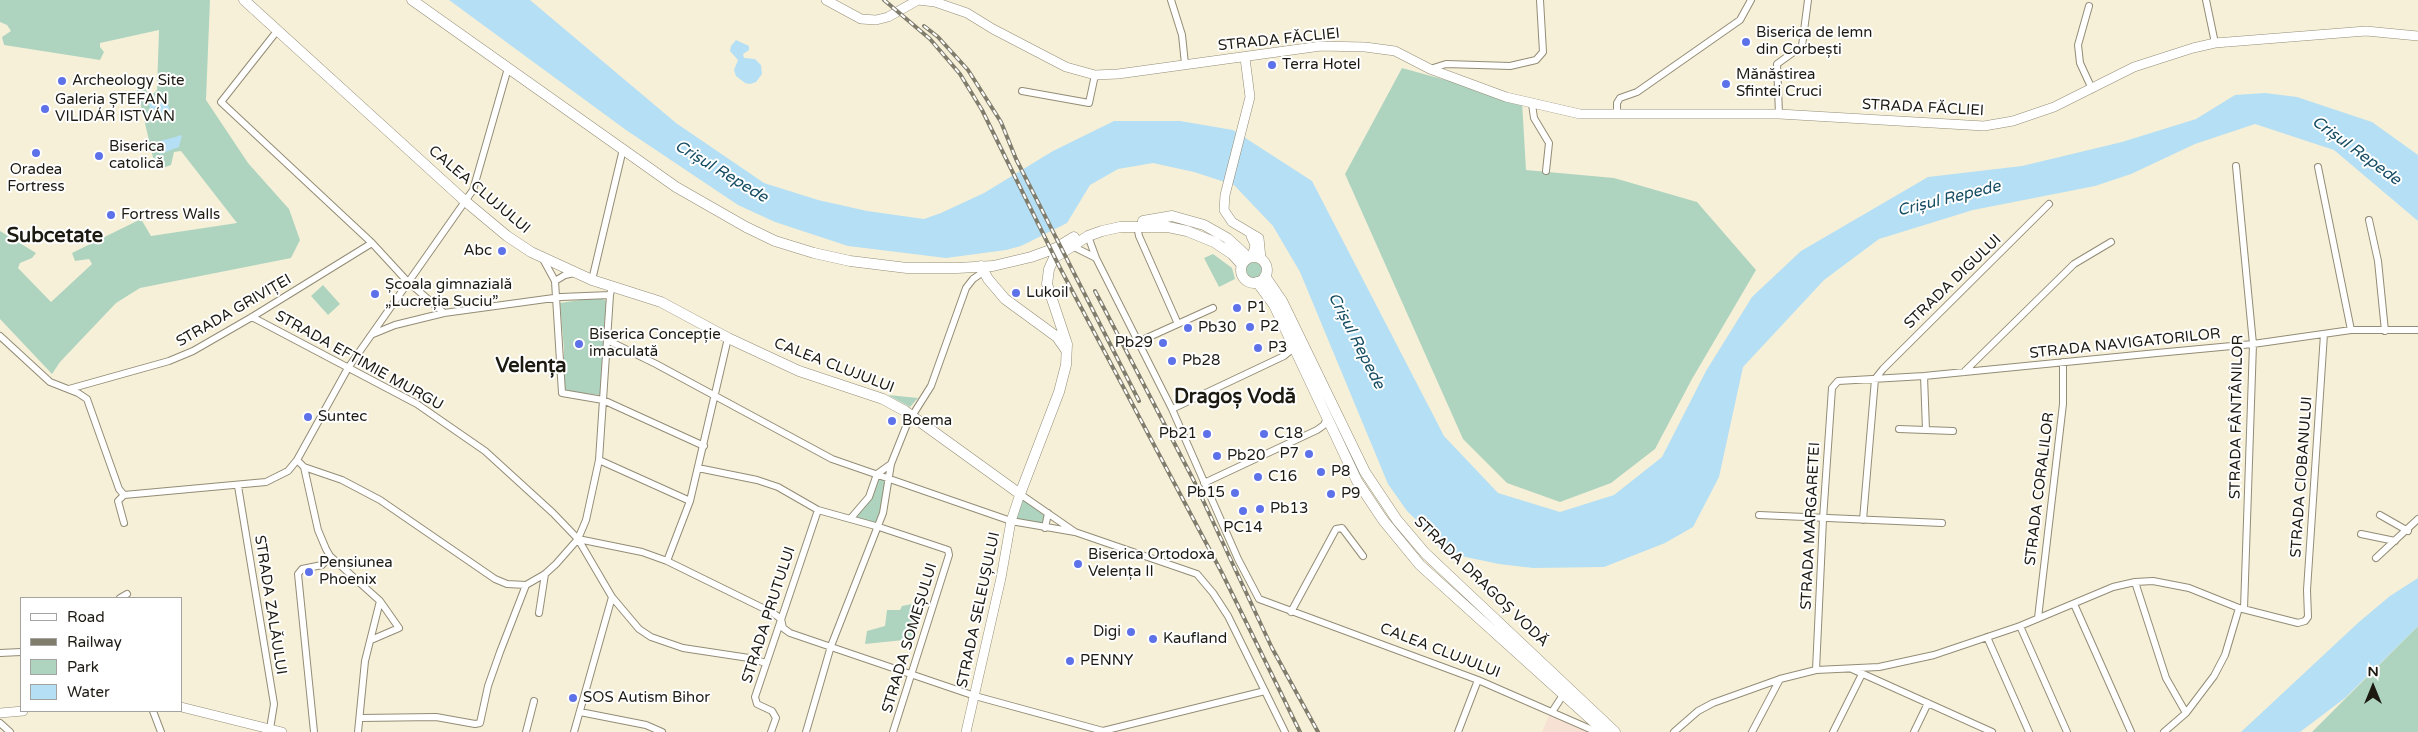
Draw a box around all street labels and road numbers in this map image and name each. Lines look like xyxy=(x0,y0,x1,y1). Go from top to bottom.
street label: STRADA FĂCLIEI xyxy=(1217,25,1341,55)
street label: STRADA FĂCLIEI xyxy=(1861,96,1985,120)
street label: CALEA CLUJULUI xyxy=(424,142,534,238)
street label: STRADA DIGULUI xyxy=(1901,231,2005,333)
street label: STRADA GRIVIȚEI xyxy=(173,271,295,351)
street label: STRADA EFTIMIE MURGU xyxy=(272,307,446,415)
street label: STRADA NAVIGATORILOR xyxy=(2029,325,2221,363)
street label: CALEA CLUJULUI xyxy=(771,335,897,397)
street label: STRADA FÂNTÂNILOR xyxy=(2227,335,2247,499)
street label: STRADA CIOBANULUI xyxy=(2287,396,2317,558)
street label: STRADA CORALILOR xyxy=(2022,411,2058,567)
street label: STRADA MARGARETEI xyxy=(1798,442,1824,610)
street label: STRADA DRAGOȘ VODĂ xyxy=(1410,513,1552,651)
street label: STRADA SELEUȘULUI xyxy=(954,530,1004,690)
street label: STRADA ZALĂULUI xyxy=(250,534,290,676)
street label: STRADA PRUTULUI xyxy=(738,544,800,686)
street label: STRADA SOMEȘULUI xyxy=(879,561,941,715)
street label: CALEA CLUJULUI xyxy=(1377,620,1503,682)

